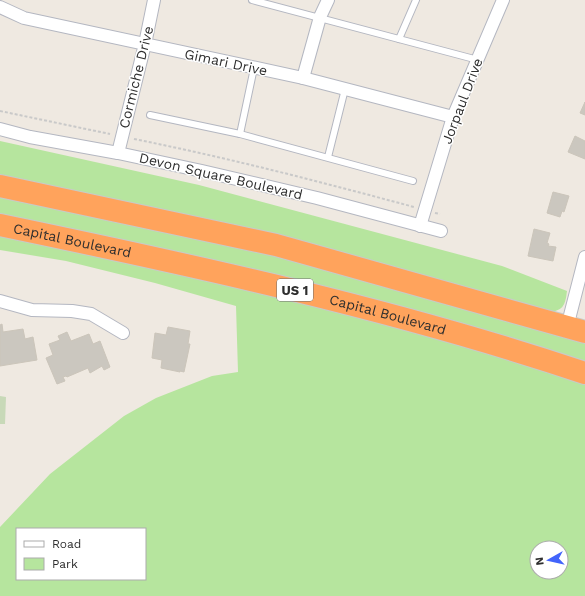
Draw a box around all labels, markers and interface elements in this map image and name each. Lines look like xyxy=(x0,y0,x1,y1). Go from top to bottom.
street label: Cormiche Drive xyxy=(116,24,156,130)
street label: Gimari Drive xyxy=(183,45,269,79)
street label: Jorpaul Drive xyxy=(438,56,486,146)
street label: Devon Square Boulevard xyxy=(138,149,304,203)
street label: Capital Boulevard xyxy=(12,220,133,261)
road number: US 1 xyxy=(277,279,313,301)
street label: Capital Boulevard xyxy=(328,291,448,338)
legend xyxy=(16,528,146,580)
text: Road xyxy=(52,537,81,551)
north arrow xyxy=(529,540,569,580)
text: N xyxy=(533,556,547,566)
text: Park xyxy=(52,557,78,571)

